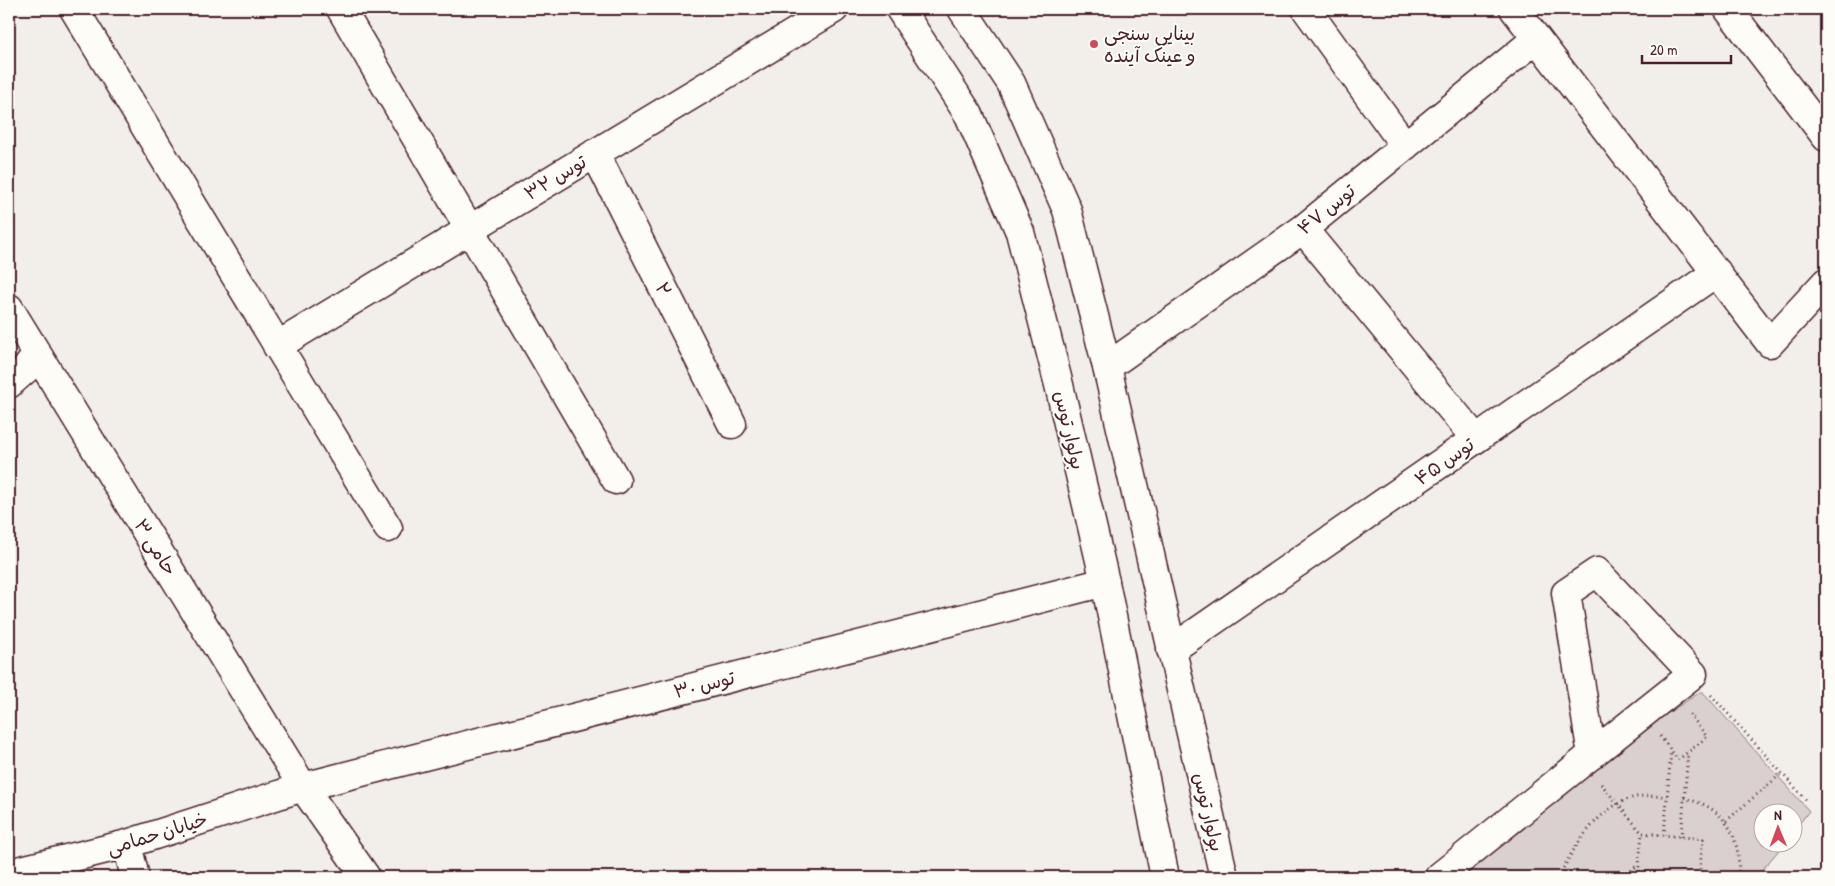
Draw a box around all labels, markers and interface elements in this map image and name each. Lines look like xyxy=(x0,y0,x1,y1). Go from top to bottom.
place label: بینایی سنجی و عینک آینده xyxy=(1104,20,1196,68)
scale bar xyxy=(1642,32,1731,64)
marker: بینایی سنجی و عینک آینده xyxy=(1088,38,1100,50)
text: 20 m xyxy=(1650,39,1677,60)
street label: توس ۳۲ xyxy=(519,148,592,206)
street label: توس ۴۷ xyxy=(1291,177,1361,240)
street label: ۲ xyxy=(649,277,679,301)
street label: بولوار توس xyxy=(1048,388,1092,472)
street label: توس ۴۵ xyxy=(1409,431,1480,491)
street label: حامی ۳ xyxy=(128,514,184,580)
street label: توس ۳۰ xyxy=(671,664,738,704)
street label: بولوار توس xyxy=(1187,770,1231,854)
north arrow xyxy=(1752,804,1802,854)
street label: خیابان حمامی xyxy=(103,805,211,861)
text: N xyxy=(1774,805,1782,824)

